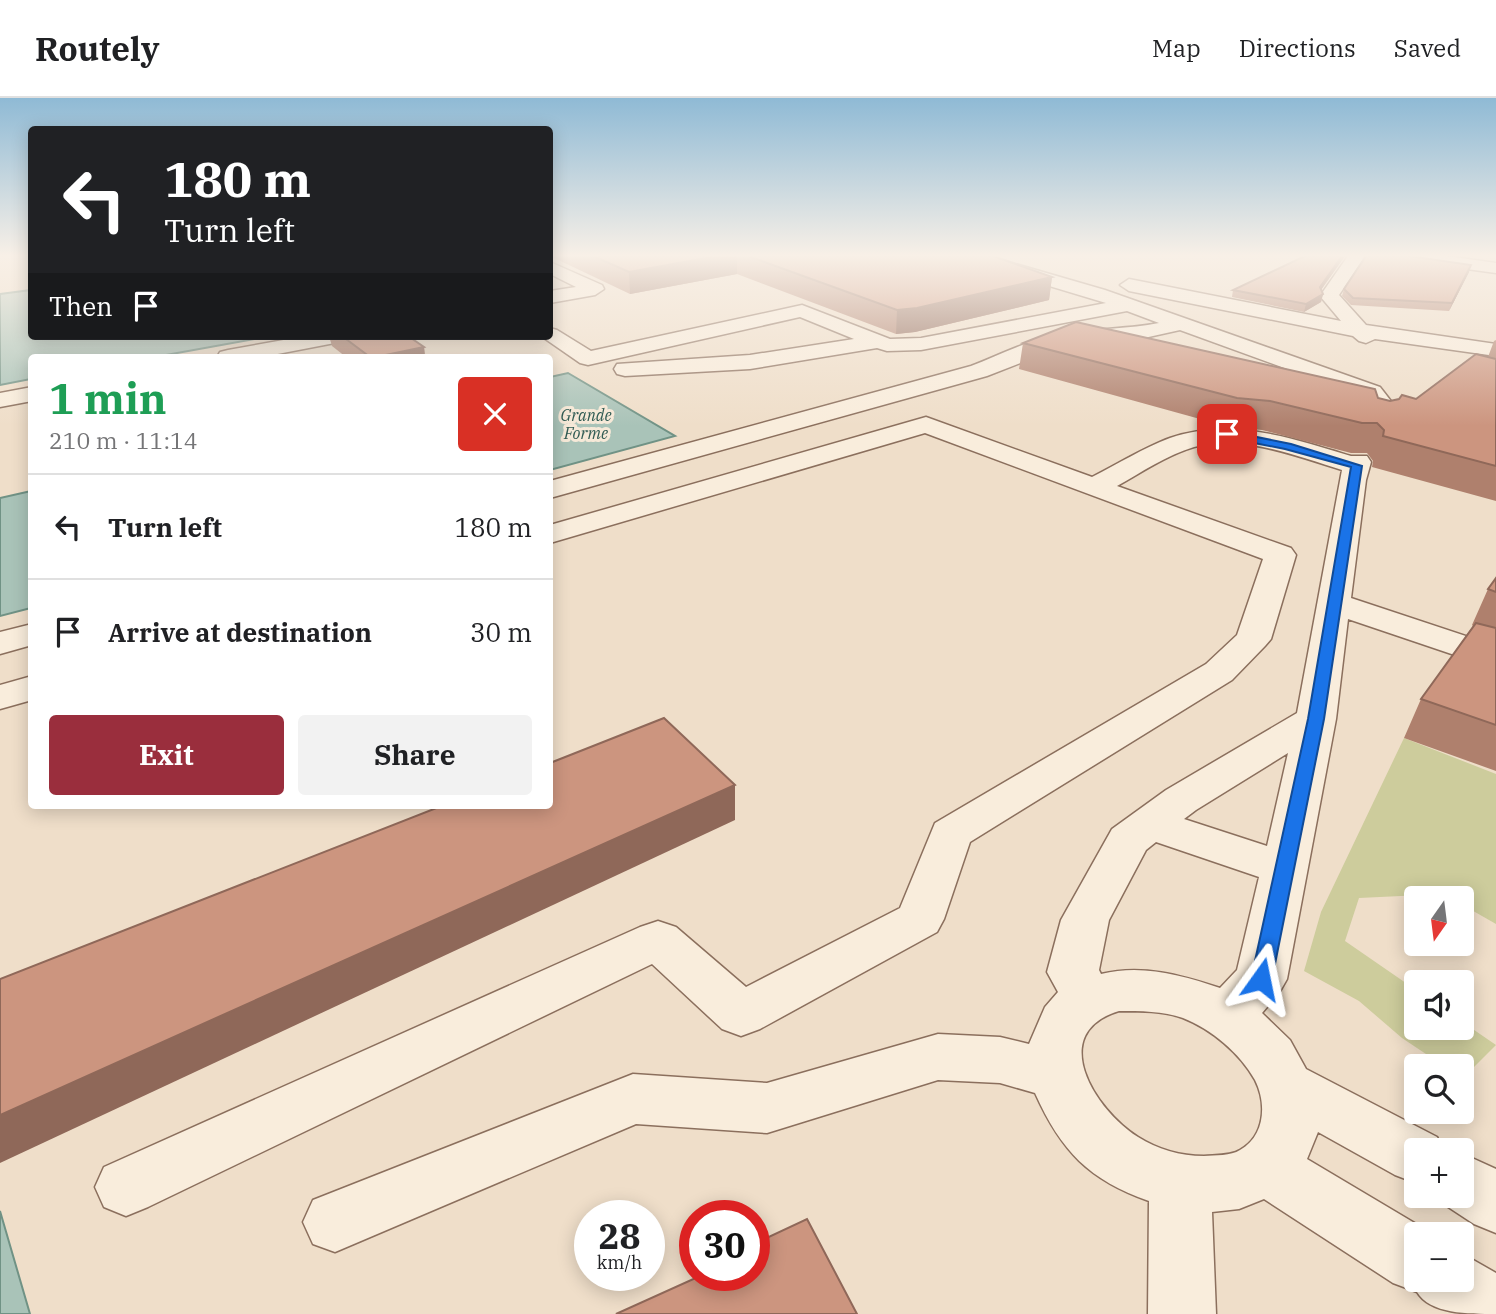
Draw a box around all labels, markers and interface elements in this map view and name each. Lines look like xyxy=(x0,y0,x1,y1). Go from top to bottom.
text: Routely xyxy=(35,27,160,70)
text: Map xyxy=(1152,32,1201,64)
text: Directions xyxy=(1239,32,1356,64)
text: Saved xyxy=(1394,32,1461,64)
text: 180 m xyxy=(164,147,311,210)
icon: left xyxy=(49,154,140,245)
text: Turn left xyxy=(164,209,295,251)
icon: arrive xyxy=(127,287,165,325)
text: Then xyxy=(49,289,113,323)
text: 1 min xyxy=(49,371,167,426)
button: close xyxy=(458,377,532,451)
pin xyxy=(1197,404,1257,464)
water label: Grande Forme xyxy=(560,405,612,443)
icon: arrive xyxy=(1208,415,1246,453)
text: 210 m · 11:14 xyxy=(49,425,198,455)
icon: left xyxy=(49,508,87,546)
text: Turn left xyxy=(108,510,222,544)
text: 180 m xyxy=(454,510,532,544)
icon: arrive xyxy=(49,613,87,651)
text: Arrive at destination xyxy=(108,615,372,649)
text: 30 m xyxy=(470,615,532,649)
button: Exit xyxy=(49,715,284,795)
button: Share xyxy=(298,715,532,795)
north arrow xyxy=(1404,886,1474,956)
map controls xyxy=(1404,886,1474,1292)
position arrow xyxy=(1224,942,1298,1016)
button: sound xyxy=(1404,970,1474,1040)
button: search xyxy=(1404,1054,1474,1124)
button: + xyxy=(1404,1138,1474,1208)
speed limit sign: 30 xyxy=(679,1200,770,1291)
text: 28 xyxy=(598,1213,641,1259)
button: − xyxy=(1404,1222,1474,1292)
text: km/h xyxy=(597,1251,642,1274)

